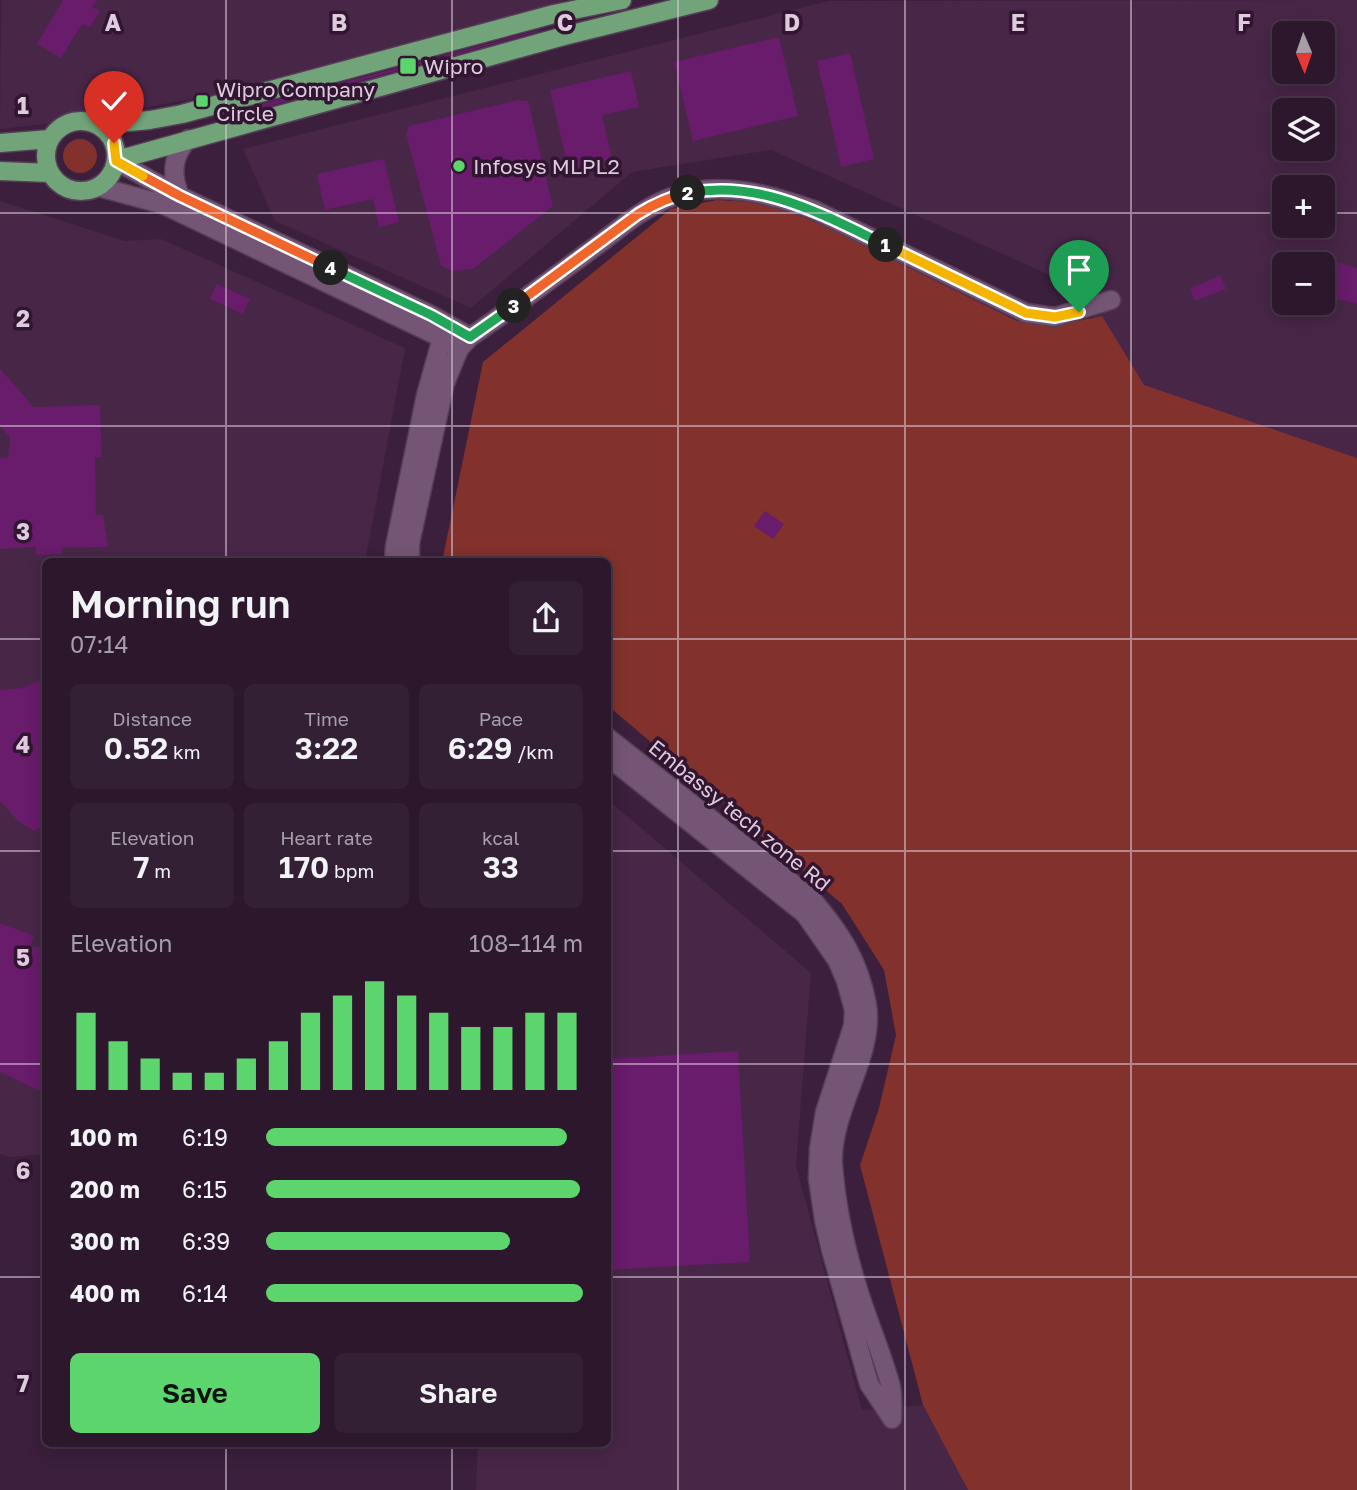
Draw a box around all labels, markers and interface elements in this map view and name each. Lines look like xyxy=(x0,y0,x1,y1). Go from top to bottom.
text: A xyxy=(105,8,122,36)
text: B xyxy=(331,8,347,36)
text: C xyxy=(557,8,573,36)
text: D xyxy=(784,8,800,36)
text: E xyxy=(1011,8,1025,36)
text: F xyxy=(1237,8,1251,36)
north arrow xyxy=(1272,21,1335,84)
map controls xyxy=(1272,21,1335,315)
place label: Wipro xyxy=(424,53,483,79)
marker: Wipro xyxy=(398,56,418,76)
pin xyxy=(84,71,144,143)
place label: Wipro Company Circle xyxy=(216,76,375,126)
icon: check xyxy=(95,82,133,120)
text: 1 xyxy=(17,91,29,119)
marker: Wipro Company Circle xyxy=(194,93,210,109)
button: layers xyxy=(1272,98,1335,161)
place label: Infosys MLPL2 xyxy=(473,153,620,179)
marker: Infosys MLPL2 xyxy=(451,158,467,174)
button: + xyxy=(1272,175,1335,238)
pin: 2 xyxy=(670,176,706,210)
text: 2 xyxy=(682,181,693,204)
pin: 1 xyxy=(868,228,903,262)
text: 1 xyxy=(881,233,890,256)
pin xyxy=(1049,240,1109,312)
pin: 4 xyxy=(314,250,348,286)
icon: arrive xyxy=(1060,251,1098,289)
button: − xyxy=(1272,252,1335,315)
text: 4 xyxy=(325,256,336,279)
pin: 3 xyxy=(496,288,532,324)
text: 3 xyxy=(508,294,519,317)
text: 2 xyxy=(16,304,30,332)
text: 3 xyxy=(16,517,30,545)
text: Morning run xyxy=(70,581,291,626)
button: share xyxy=(509,581,583,655)
text: 07:14 xyxy=(70,630,129,658)
text: Distance xyxy=(112,707,192,730)
text: Time xyxy=(304,707,349,730)
text: Pace xyxy=(479,707,523,730)
text: 4 xyxy=(16,730,30,758)
text: 0.52 xyxy=(104,730,168,766)
text: 3:22 xyxy=(295,730,358,766)
text: 6:29 xyxy=(448,730,512,766)
street label: Embassy tech zone Rd xyxy=(644,734,836,896)
text: km xyxy=(168,740,201,763)
text: /km xyxy=(512,740,554,763)
text: Elevation xyxy=(110,826,194,849)
text: Heart rate xyxy=(280,826,373,849)
text: kcal xyxy=(482,826,520,849)
text: 7 xyxy=(133,849,149,885)
text: 170 xyxy=(279,849,329,885)
text: 33 xyxy=(483,849,519,885)
text: m xyxy=(149,859,171,882)
text: bpm xyxy=(329,859,374,882)
text: Elevation xyxy=(70,929,172,957)
text: 108–114 m xyxy=(469,929,583,957)
text: 5 xyxy=(16,943,30,971)
text: 100 m xyxy=(70,1123,138,1151)
text: 6:19 xyxy=(182,1123,228,1151)
text: 6 xyxy=(16,1156,30,1184)
text: 200 m xyxy=(70,1175,140,1203)
text: 6:15 xyxy=(182,1175,227,1203)
text: 300 m xyxy=(70,1227,140,1255)
text: 6:39 xyxy=(182,1227,230,1255)
text: 400 m xyxy=(70,1279,140,1307)
text: 6:14 xyxy=(182,1279,228,1307)
button: Save xyxy=(70,1353,320,1433)
button: Share xyxy=(334,1353,583,1433)
text: 7 xyxy=(17,1369,29,1397)

